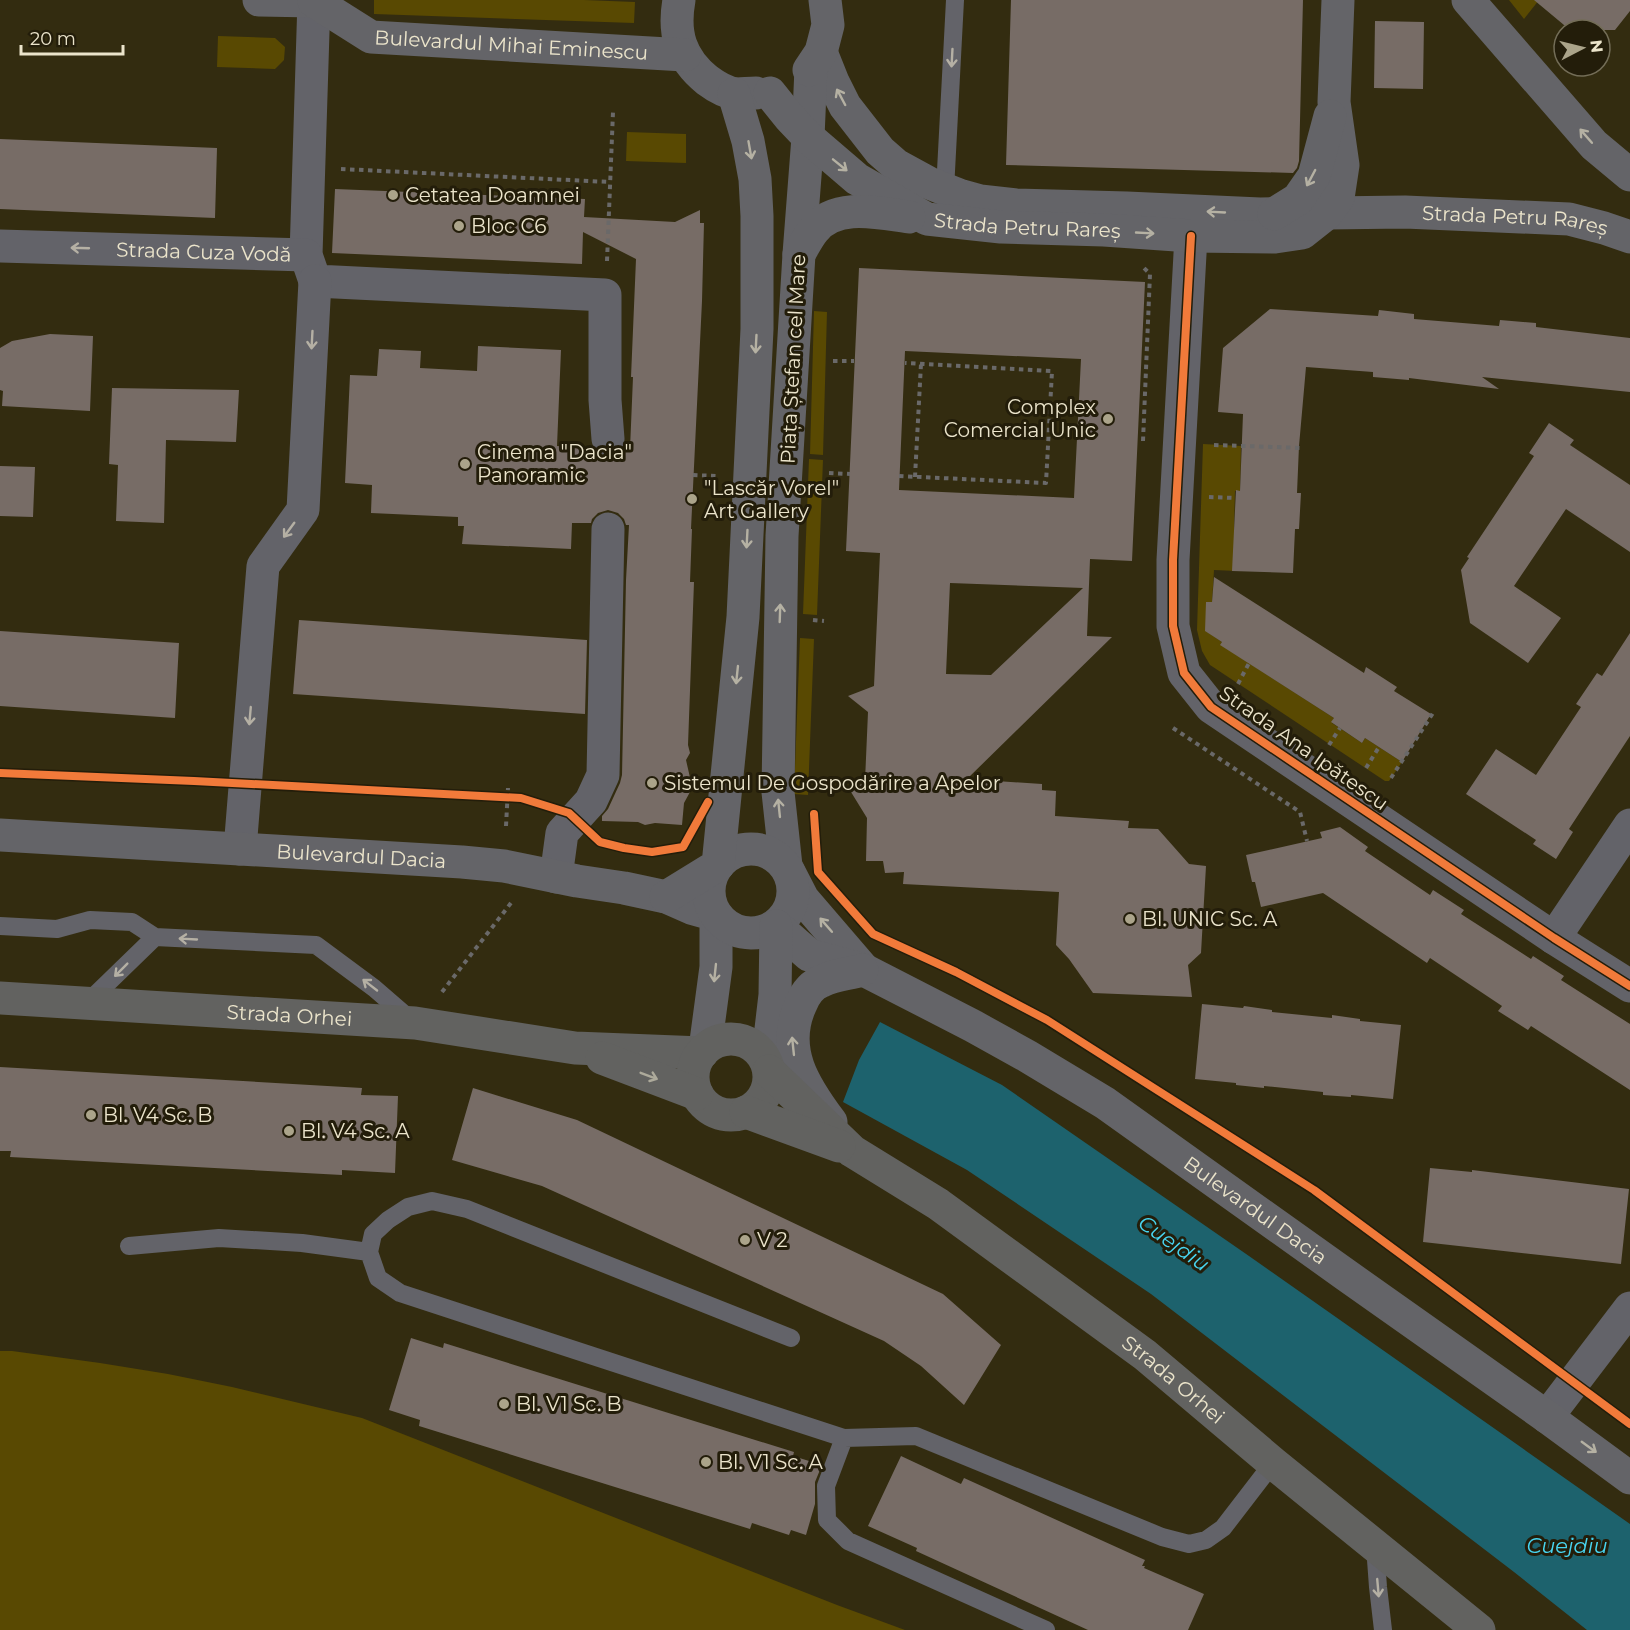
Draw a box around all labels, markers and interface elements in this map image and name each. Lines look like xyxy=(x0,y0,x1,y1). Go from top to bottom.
scale bar xyxy=(21,18,123,56)
north arrow xyxy=(1552,18,1612,78)
street label: Bulevardul Mihai Eminescu xyxy=(374,25,649,65)
text: 20 m xyxy=(30,28,76,50)
text: N xyxy=(1586,39,1607,54)
one-way arrow xyxy=(946,48,957,68)
one-way arrow xyxy=(835,89,847,106)
one-way arrow xyxy=(1579,129,1593,144)
one-way arrow xyxy=(745,140,756,159)
one-way arrow xyxy=(832,158,847,172)
one-way arrow xyxy=(1305,169,1317,186)
place label: Cetatea Doamnei xyxy=(405,183,580,207)
marker: Cetatea Doamnei xyxy=(386,188,400,202)
street label: Strada Petru Rareș xyxy=(1421,201,1611,242)
one-way arrow xyxy=(1206,207,1226,218)
street label: Strada Petru Rareș xyxy=(933,208,1122,244)
place label: Bloc C6 xyxy=(471,214,546,238)
marker: Bloc C6 xyxy=(452,219,466,233)
one-way arrow xyxy=(1134,227,1154,238)
street label: Strada Cuza Vodă xyxy=(116,237,292,267)
one-way arrow xyxy=(70,243,90,254)
street label: Piața Ștefan cel Mare xyxy=(776,253,811,465)
one-way arrow xyxy=(307,329,318,349)
one-way arrow xyxy=(750,334,761,354)
place label: Complex Comercial Unic xyxy=(944,395,1096,442)
marker: Complex Comercial Unic xyxy=(1101,412,1115,426)
place label: Cinema "Dacia" Panoramic xyxy=(477,440,632,487)
marker: Cinema "Dacia" Panoramic xyxy=(458,457,472,471)
place label: "Lascăr Vorel" Art Gallery xyxy=(704,476,839,523)
marker: "Lascăr Vorel" Art Gallery xyxy=(685,492,699,506)
one-way arrow xyxy=(283,521,295,537)
one-way arrow xyxy=(741,529,752,549)
one-way arrow xyxy=(774,604,786,624)
one-way arrow xyxy=(731,664,742,684)
street label: Strada Ana Ipătescu xyxy=(1215,681,1393,815)
one-way arrow xyxy=(245,705,256,725)
place label: Sistemul De Gospodărire a Apelor xyxy=(664,771,1001,795)
marker: Sistemul De Gospodărire a Apelor xyxy=(645,776,659,790)
one-way arrow xyxy=(774,799,785,819)
street label: Bulevardul Dacia xyxy=(276,839,447,873)
place label: Bl. UNIC Sc. A xyxy=(1142,907,1278,931)
marker: Bl. UNIC Sc. A xyxy=(1123,912,1137,926)
one-way arrow xyxy=(819,918,833,933)
one-way arrow xyxy=(179,933,199,944)
one-way arrow xyxy=(114,963,129,978)
one-way arrow xyxy=(709,963,720,983)
one-way arrow xyxy=(362,979,378,992)
street label: Strada Orhei xyxy=(226,1000,353,1031)
one-way arrow xyxy=(788,1037,799,1057)
one-way arrow xyxy=(639,1071,658,1082)
place label: Bl. V4 Sc. B xyxy=(103,1103,212,1127)
marker: Bl. V4 Sc. B xyxy=(84,1108,98,1122)
place label: Bl. V4 Sc. A xyxy=(301,1119,410,1143)
marker: Bl. V4 Sc. A xyxy=(282,1124,296,1138)
street label: Bulevardul Dacia xyxy=(1179,1151,1332,1269)
water label: Cuejdiu xyxy=(1134,1209,1214,1277)
place label: V 2 xyxy=(757,1228,788,1252)
marker: V 2 xyxy=(738,1233,752,1247)
street label: Strada Orhei xyxy=(1117,1330,1229,1429)
place label: Bl. V1 Sc. B xyxy=(516,1392,621,1416)
marker: Bl. V1 Sc. B xyxy=(497,1397,511,1411)
one-way arrow xyxy=(1580,1441,1596,1454)
place label: Bl. V1 Sc. A xyxy=(718,1450,823,1474)
marker: Bl. V1 Sc. A xyxy=(699,1455,713,1469)
water label: Cuejdiu xyxy=(1526,1533,1608,1558)
one-way arrow xyxy=(1373,1578,1384,1598)

